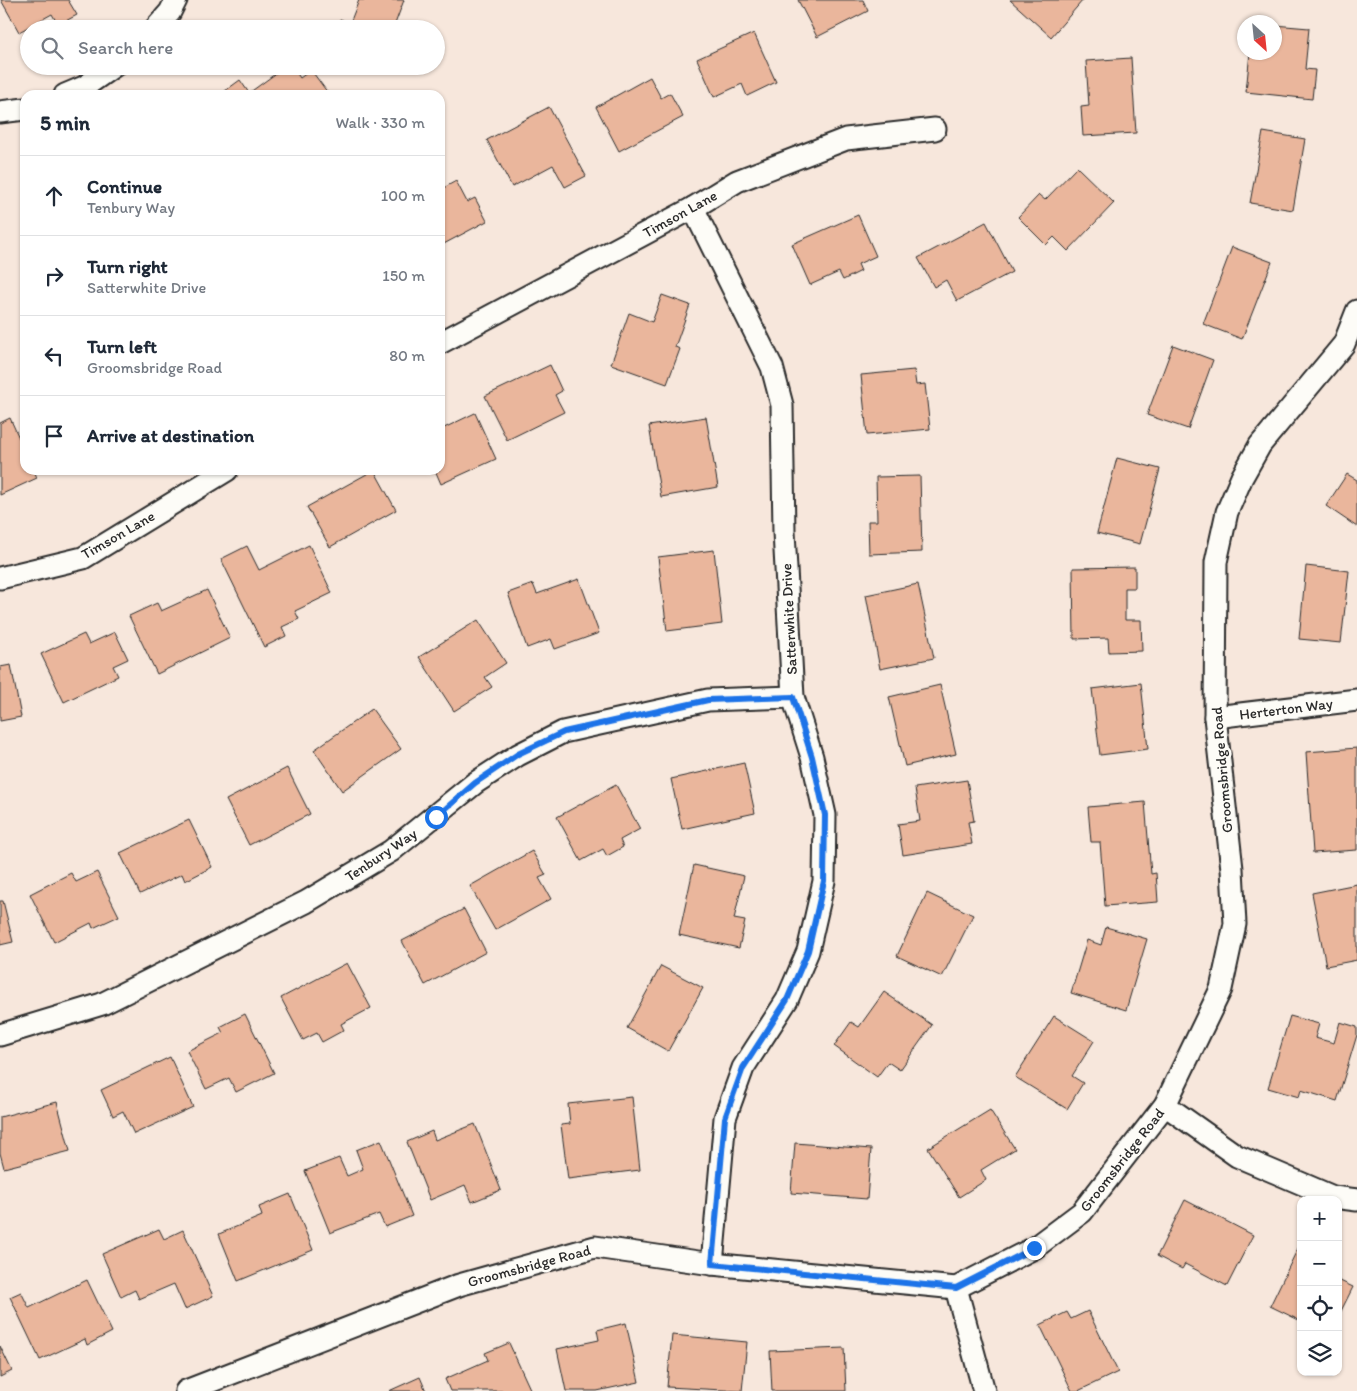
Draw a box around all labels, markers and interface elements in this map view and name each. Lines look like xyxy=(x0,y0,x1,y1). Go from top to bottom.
north arrow xyxy=(1237,15,1282,60)
search box xyxy=(20,20,445,75)
icon: search xyxy=(38,34,66,62)
text: Search here xyxy=(78,36,173,59)
text: 5 min xyxy=(40,110,90,135)
text: Walk · 330 m xyxy=(335,113,425,132)
text: Continue xyxy=(87,175,162,198)
icon: ahead xyxy=(40,182,68,210)
text: 100 m xyxy=(381,186,425,205)
street label: Timson Lane xyxy=(640,186,720,242)
text: Tenbury Way xyxy=(87,198,175,217)
text: Turn right xyxy=(87,255,168,278)
icon: right xyxy=(40,262,68,290)
text: 150 m xyxy=(382,266,425,285)
text: Satterwhite Drive xyxy=(87,278,206,297)
text: Turn left xyxy=(87,335,157,358)
icon: left xyxy=(40,342,68,370)
text: 80 m xyxy=(389,346,425,365)
text: Groomsbridge Road xyxy=(87,358,222,377)
icon: arrive xyxy=(40,422,68,450)
text: Arrive at destination xyxy=(87,424,254,447)
street label: Timson Lane xyxy=(78,507,158,563)
street label: Satterwhite Drive xyxy=(777,563,801,675)
street label: Herterton Way xyxy=(1238,694,1334,724)
street label: Groomsbridge Road xyxy=(1208,706,1236,834)
route start xyxy=(425,806,448,829)
street label: Tenbury Way xyxy=(342,824,420,886)
street label: Groomsbridge Road xyxy=(1076,1105,1168,1215)
map controls xyxy=(1297,1196,1342,1376)
button: + xyxy=(1297,1196,1342,1241)
route end xyxy=(1023,1237,1046,1260)
street label: Groomsbridge Road xyxy=(466,1241,592,1291)
button: − xyxy=(1297,1241,1342,1286)
button: locate xyxy=(1297,1286,1342,1331)
button: layers xyxy=(1297,1331,1342,1376)

